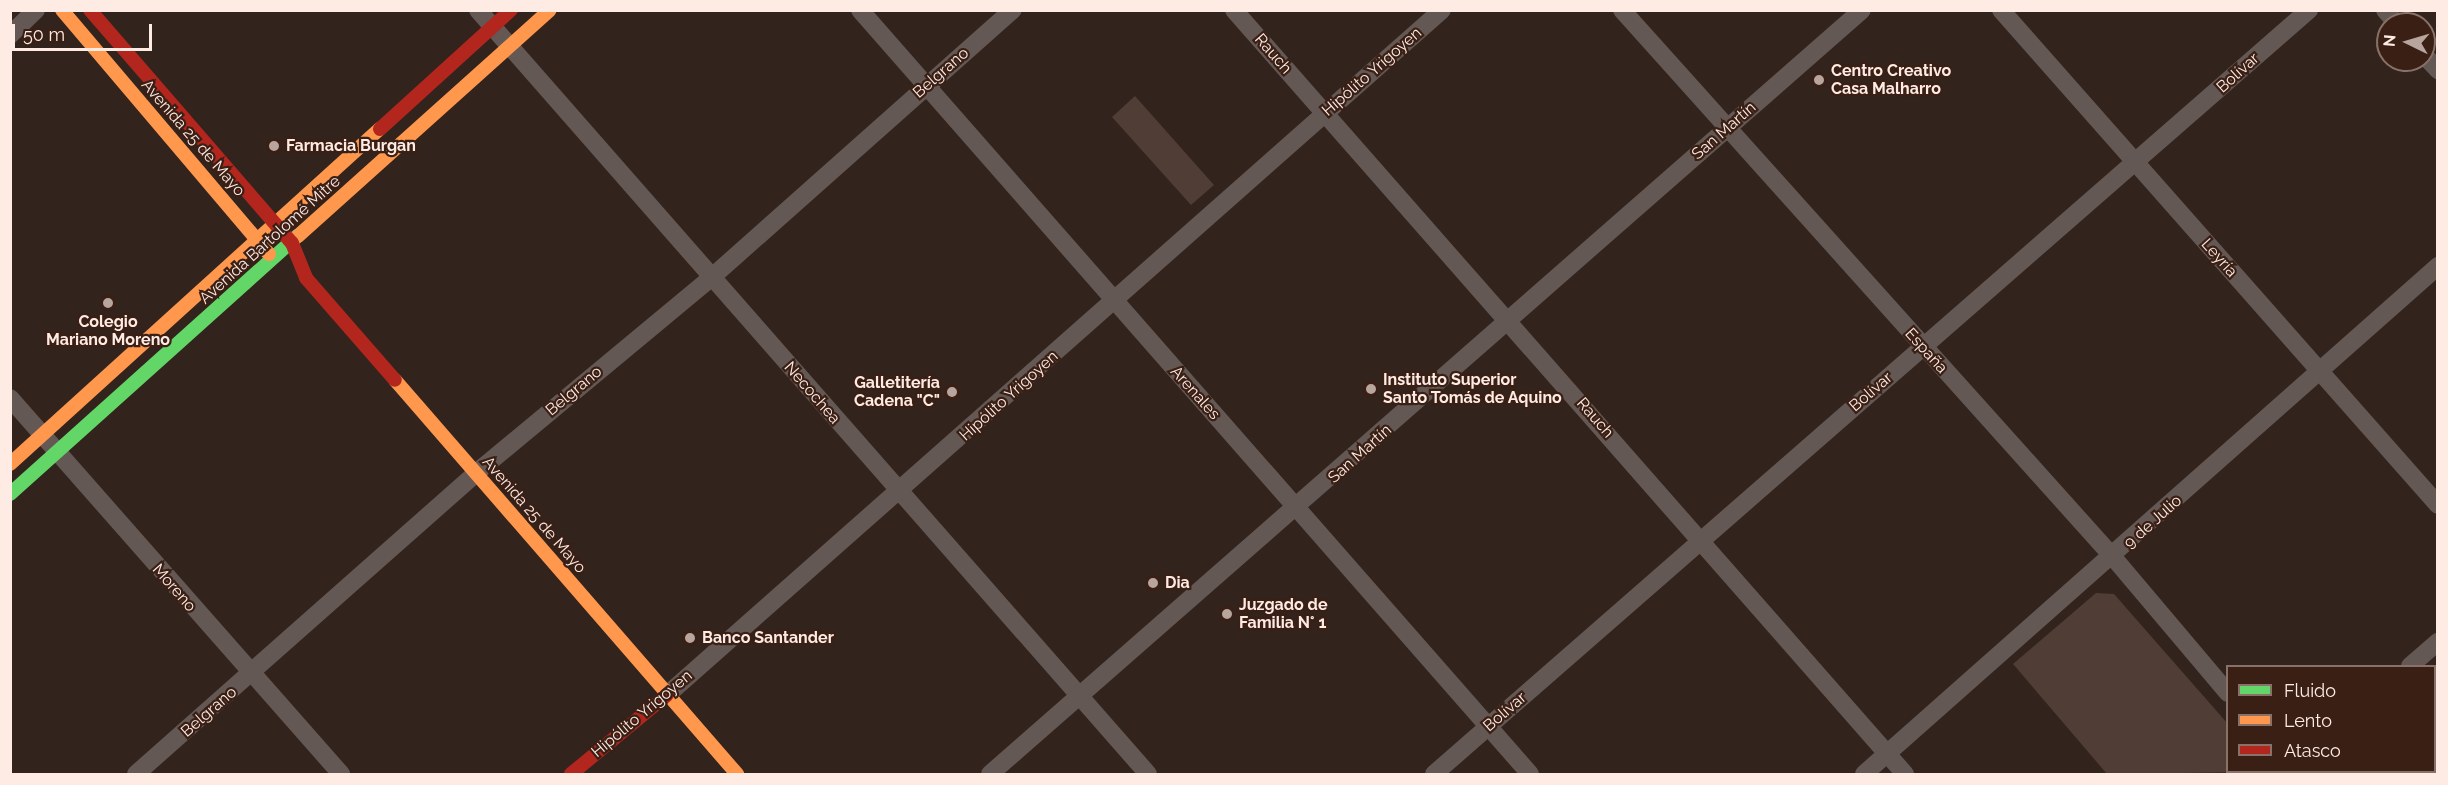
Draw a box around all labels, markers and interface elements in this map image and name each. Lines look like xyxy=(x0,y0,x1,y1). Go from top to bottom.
scale bar xyxy=(15,12,154,50)
north arrow xyxy=(2376,12,2436,72)
street label: Hipólito Yrigoyen xyxy=(1318,23,1426,121)
text: 50 m xyxy=(23,24,65,45)
street label: Rauch xyxy=(1250,30,1296,78)
text: N xyxy=(2380,34,2400,47)
street label: Belgrano xyxy=(909,44,973,102)
street label: Bolívar xyxy=(2213,49,2263,97)
place label: Centro Creativo Casa Malharro xyxy=(1831,61,1951,99)
marker: Centro Creativo Casa Malharro xyxy=(1812,73,1826,87)
street label: Avenida 25 de Mayo xyxy=(137,76,249,200)
street label: San Martín xyxy=(1688,98,1760,164)
place label: Farmacia Burgan xyxy=(286,136,416,156)
marker: Farmacia Burgan xyxy=(267,139,281,153)
street label: Avenida Bartolomé Mitre xyxy=(196,172,344,308)
street label: Leyría xyxy=(2197,235,2241,281)
marker: Colegio Mariano Moreno xyxy=(101,296,115,310)
place label: Colegio Mariano Moreno xyxy=(46,312,170,350)
street label: España xyxy=(1901,324,1951,378)
street label: Hipólito Yrigoyen xyxy=(956,347,1062,445)
street label: Necochea xyxy=(780,358,844,428)
street label: Belgrano xyxy=(542,362,606,420)
street label: Arenales xyxy=(1166,362,1224,424)
street label: Bolívar xyxy=(1846,368,1896,416)
place label: Instituto Superior Santo Tomás de Aquino xyxy=(1383,370,1563,408)
place label: Galletitería Cadena "C" xyxy=(854,373,940,411)
marker: Instituto Superior Santo Tomás de Aquino xyxy=(1364,382,1378,396)
marker: Galletitería Cadena "C" xyxy=(945,385,959,399)
street label: Rauch xyxy=(1572,394,1618,442)
street label: San Martín xyxy=(1324,421,1396,487)
street label: Avenida 25 de Mayo xyxy=(478,453,590,577)
street label: 9 de Julio xyxy=(2120,491,2186,553)
street label: Moreno xyxy=(148,560,200,616)
place label: Dia xyxy=(1165,573,1190,593)
marker: Dia xyxy=(1146,576,1160,590)
place label: Juzgado de Familia N° 1 xyxy=(1239,595,1327,633)
marker: Juzgado de Familia N° 1 xyxy=(1220,607,1234,621)
place label: Banco Santander xyxy=(702,628,834,648)
marker: Banco Santander xyxy=(683,631,697,645)
legend xyxy=(2226,665,2436,773)
street label: Hipólito Yrigoyen xyxy=(588,666,696,762)
text: Fluido xyxy=(2284,680,2336,701)
street label: Belgrano xyxy=(177,683,241,741)
street label: Bolívar xyxy=(1480,688,1530,736)
text: Lento xyxy=(2284,710,2332,731)
text: Atasco xyxy=(2284,740,2341,761)

